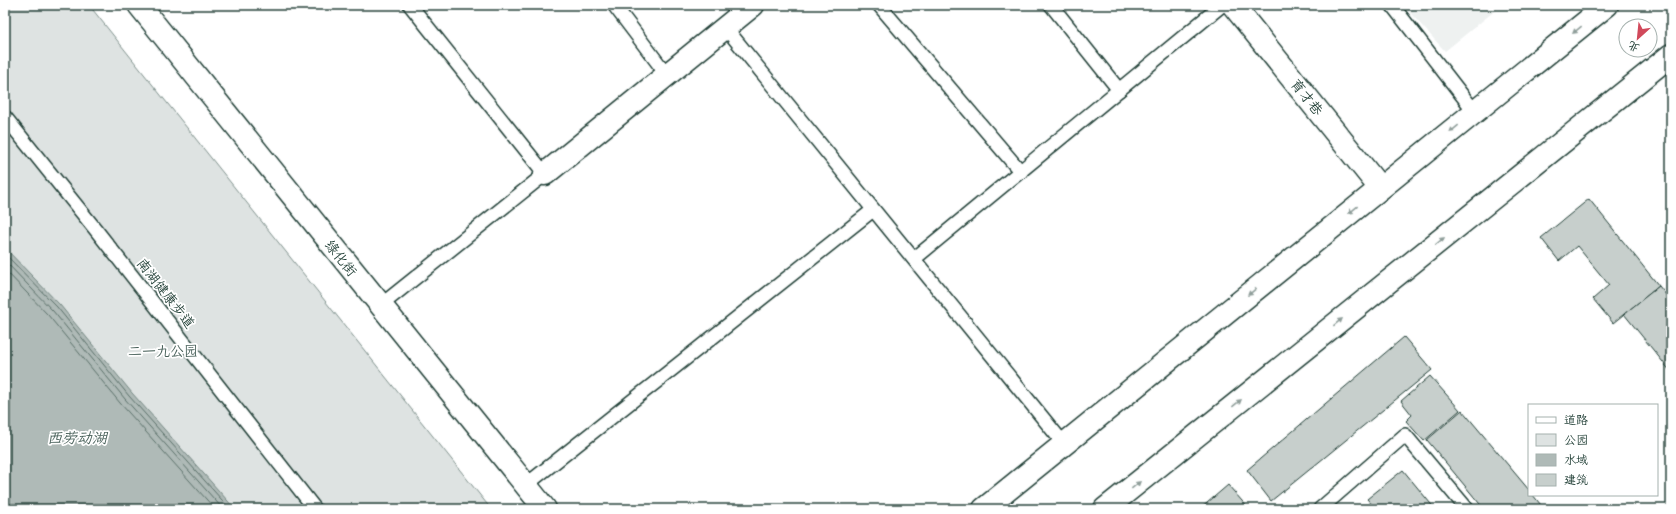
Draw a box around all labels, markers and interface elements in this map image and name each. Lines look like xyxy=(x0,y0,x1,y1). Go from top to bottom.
north arrow xyxy=(1618,18,1658,58)
one-way arrow xyxy=(1571,25,1582,34)
text: 北 xyxy=(1626,38,1642,55)
street label: 育才巷 xyxy=(1287,76,1327,120)
one-way arrow xyxy=(1449,124,1460,133)
one-way arrow xyxy=(1347,206,1358,215)
one-way arrow xyxy=(1434,236,1445,245)
street label: 绿化街 xyxy=(321,237,360,280)
street label: 南湖健康步道 xyxy=(133,255,198,332)
one-way arrow xyxy=(1246,288,1257,297)
one-way arrow xyxy=(1333,318,1344,326)
park label: 二一九公园 xyxy=(128,343,198,360)
one-way arrow xyxy=(1231,399,1242,408)
legend xyxy=(1528,404,1658,496)
text: 道路 xyxy=(1564,413,1588,427)
water label: 西劳动湖 xyxy=(47,429,109,447)
text: 公园 xyxy=(1564,433,1588,447)
text: 水域 xyxy=(1564,453,1588,467)
text: 建筑 xyxy=(1564,473,1588,487)
one-way arrow xyxy=(1130,480,1141,489)

